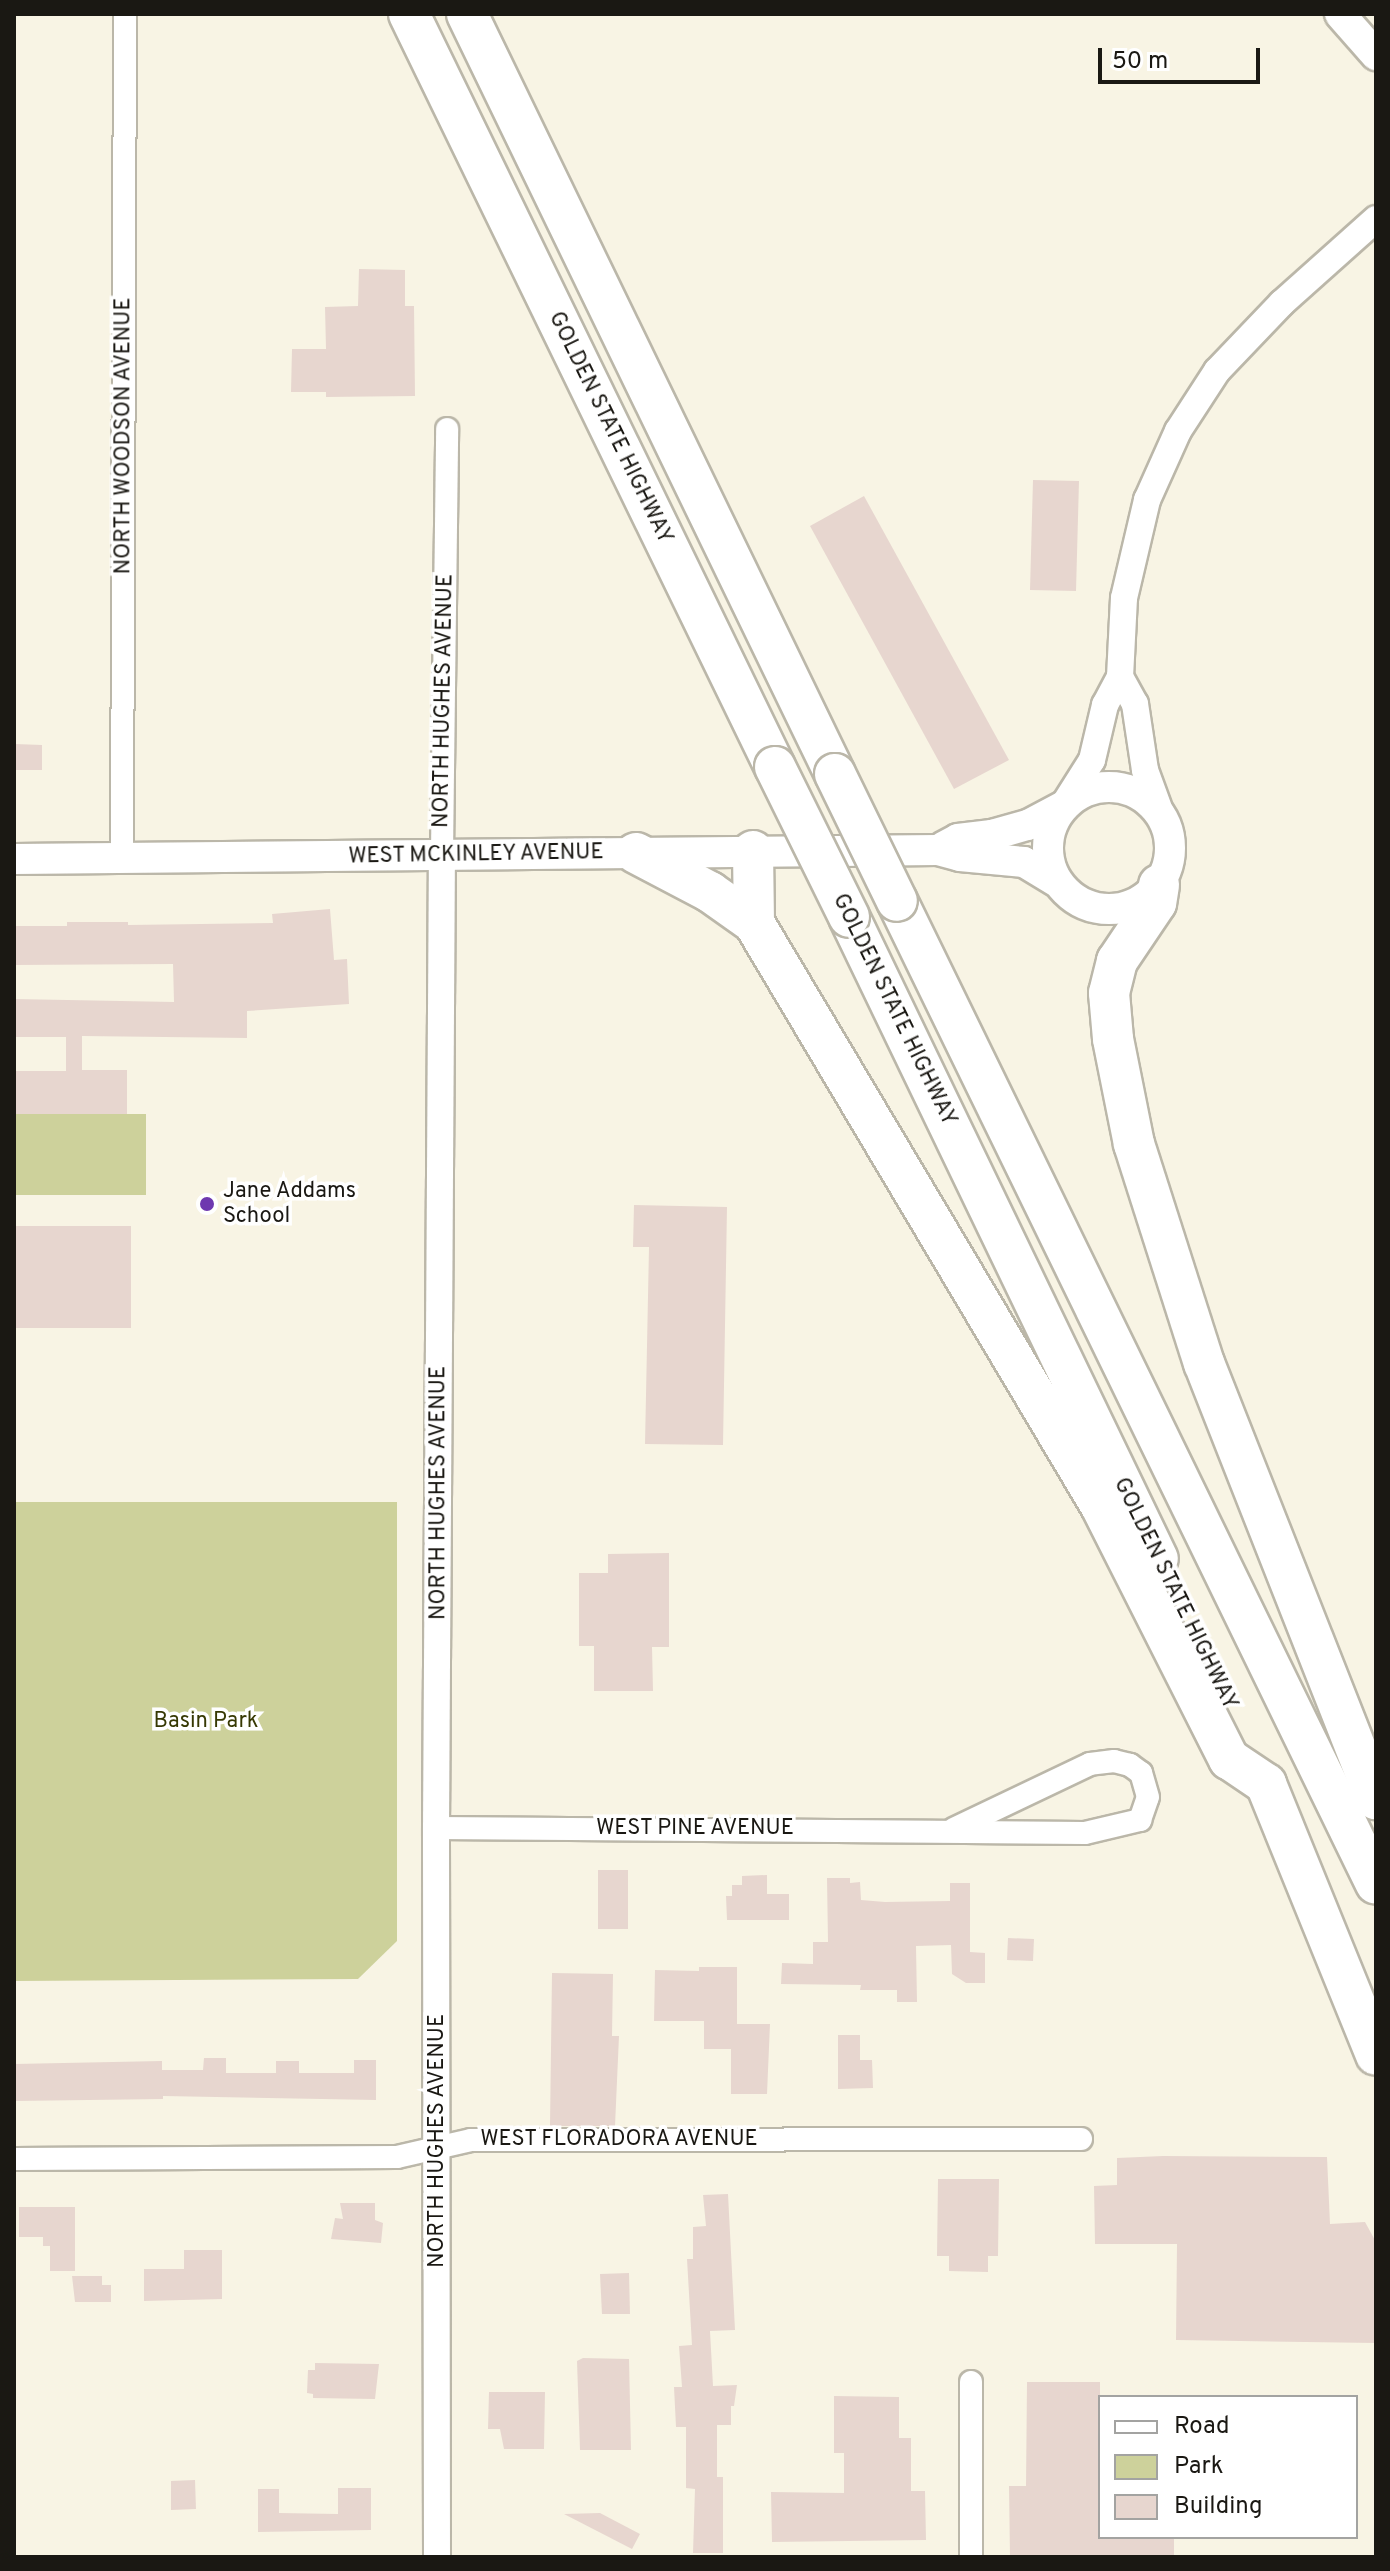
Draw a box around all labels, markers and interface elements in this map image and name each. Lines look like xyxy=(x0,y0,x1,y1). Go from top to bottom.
scale bar xyxy=(1102,32,1264,82)
text: 50 m xyxy=(1112,47,1168,77)
street label: NORTH WOODSON AVENUE xyxy=(111,297,137,575)
street label: GOLDEN STATE HIGHWAY xyxy=(542,308,678,548)
street label: NORTH HUGHES AVENUE xyxy=(429,573,459,829)
street label: WEST MCKINLEY AVENUE xyxy=(347,840,605,870)
street label: GOLDEN STATE HIGHWAY xyxy=(826,890,962,1130)
place label: Jane Addams School xyxy=(223,1178,357,1230)
marker: Jane Addams School xyxy=(198,1195,216,1213)
street label: NORTH HUGHES AVENUE xyxy=(426,1365,452,1621)
street label: GOLDEN STATE HIGHWAY xyxy=(1107,1474,1243,1714)
park label: Basin Park xyxy=(153,1709,259,1735)
street label: WEST PINE AVENUE xyxy=(595,1816,795,1842)
street label: NORTH HUGHES AVENUE xyxy=(425,2013,451,2269)
street label: WEST FLORADORA AVENUE xyxy=(479,2127,759,2153)
legend xyxy=(1098,2395,1358,2539)
text: Road xyxy=(1174,2412,1230,2442)
text: Park xyxy=(1174,2452,1224,2482)
text: Building xyxy=(1174,2492,1263,2522)

